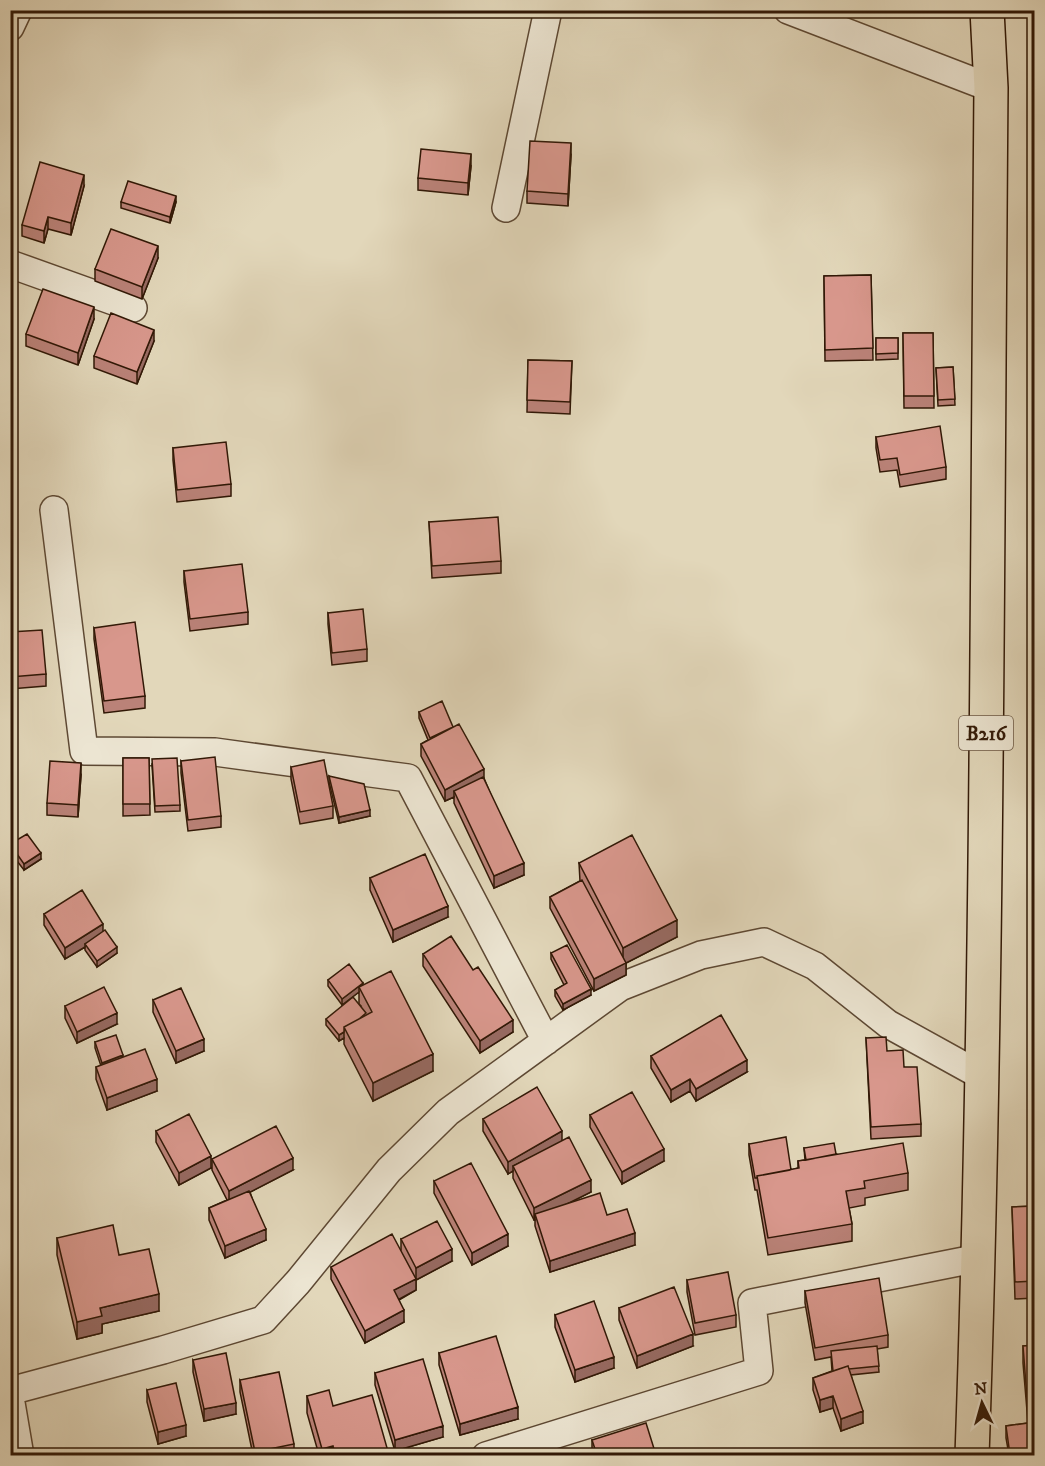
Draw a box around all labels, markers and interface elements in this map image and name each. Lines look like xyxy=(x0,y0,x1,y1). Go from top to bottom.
road number: B216 xyxy=(959,716,1013,750)
north arrow xyxy=(952,1373,1012,1433)
text: N xyxy=(973,1379,988,1400)

